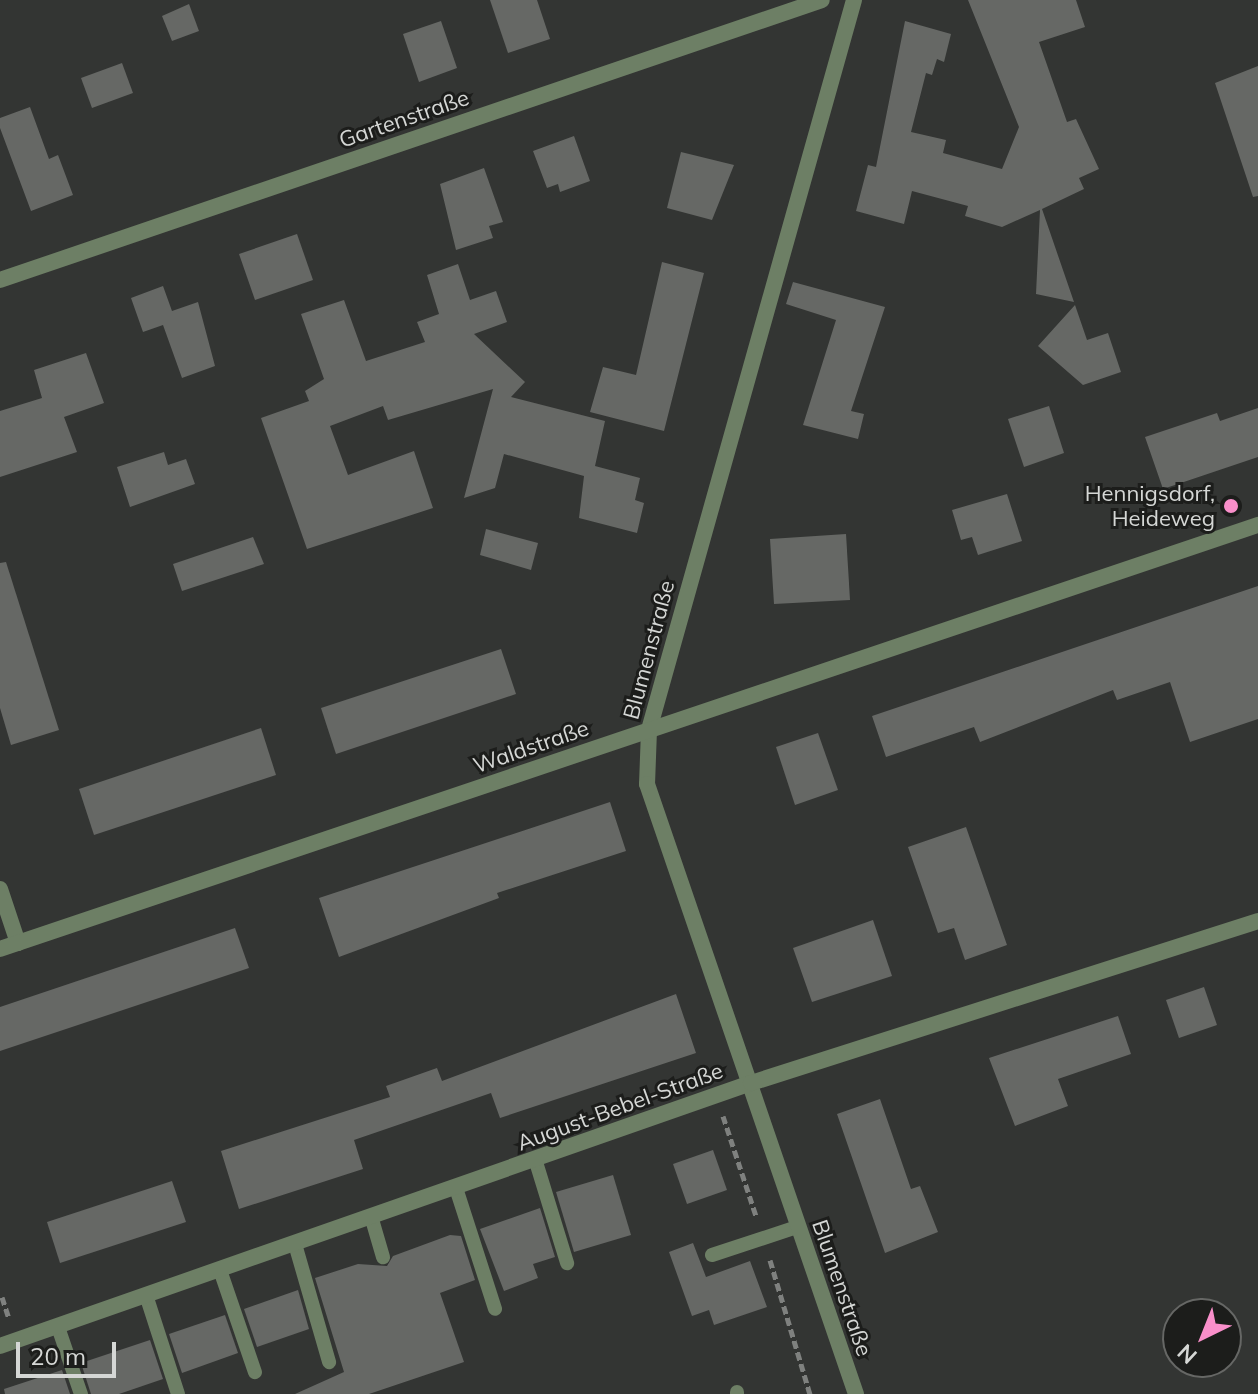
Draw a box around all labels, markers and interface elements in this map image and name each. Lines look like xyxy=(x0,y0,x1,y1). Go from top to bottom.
street label: Gartenstraße xyxy=(336,84,472,154)
place label: Hennigsdorf, Heideweg xyxy=(1085,480,1215,532)
marker: Hennigsdorf, Heideweg xyxy=(1222,497,1240,515)
street label: Blumenstraße xyxy=(618,578,680,722)
street label: Waldstraße xyxy=(470,715,592,779)
street label: August-Bebel-Straße xyxy=(513,1057,727,1157)
street label: Blumenstraße xyxy=(806,1216,878,1360)
north arrow xyxy=(1162,1298,1242,1378)
scale bar xyxy=(20,1326,120,1376)
text: N xyxy=(1171,1338,1203,1370)
text: 20 m xyxy=(30,1341,86,1371)

